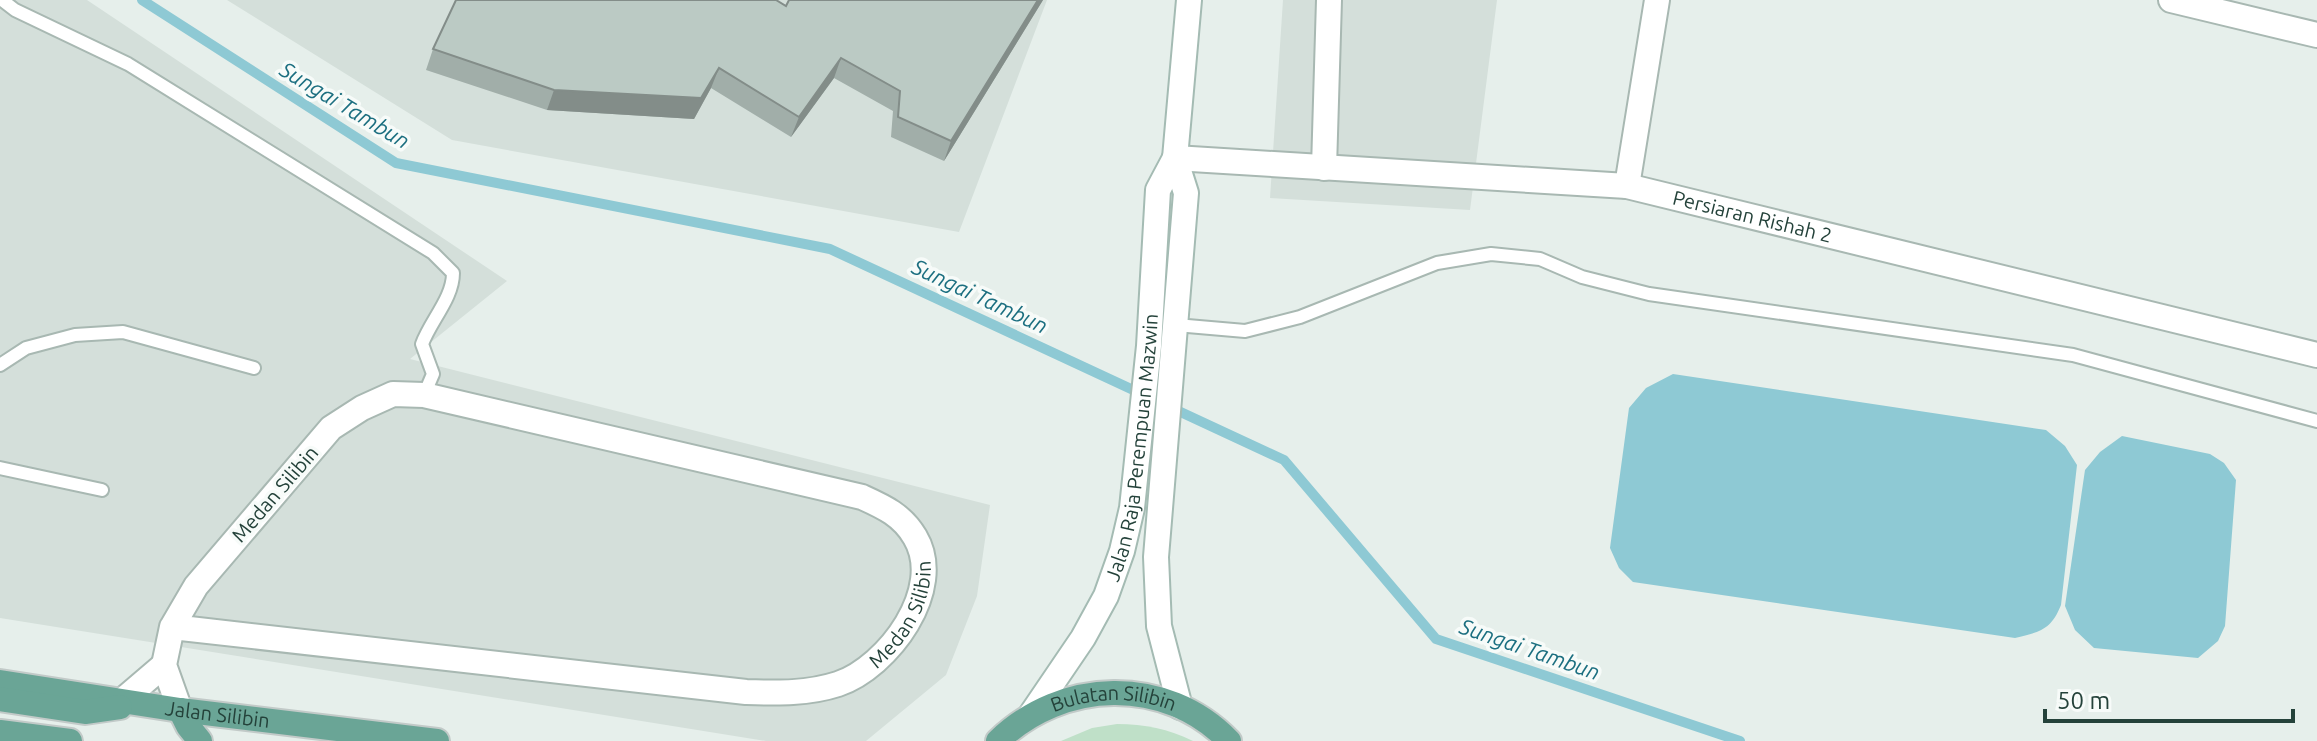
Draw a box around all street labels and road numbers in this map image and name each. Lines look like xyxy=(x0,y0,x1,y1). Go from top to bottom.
street label: Persiaran Rishah 2 xyxy=(1671,186,1834,247)
street label: Jalan Raja Perempuan Mazwin xyxy=(1100,313,1162,584)
street label: Medan Silibin xyxy=(227,441,323,546)
street label: Medan Silibin xyxy=(864,560,935,672)
street label: Bulatan Silibin xyxy=(1047,681,1180,716)
street label: Jalan Silibin xyxy=(164,696,271,732)

